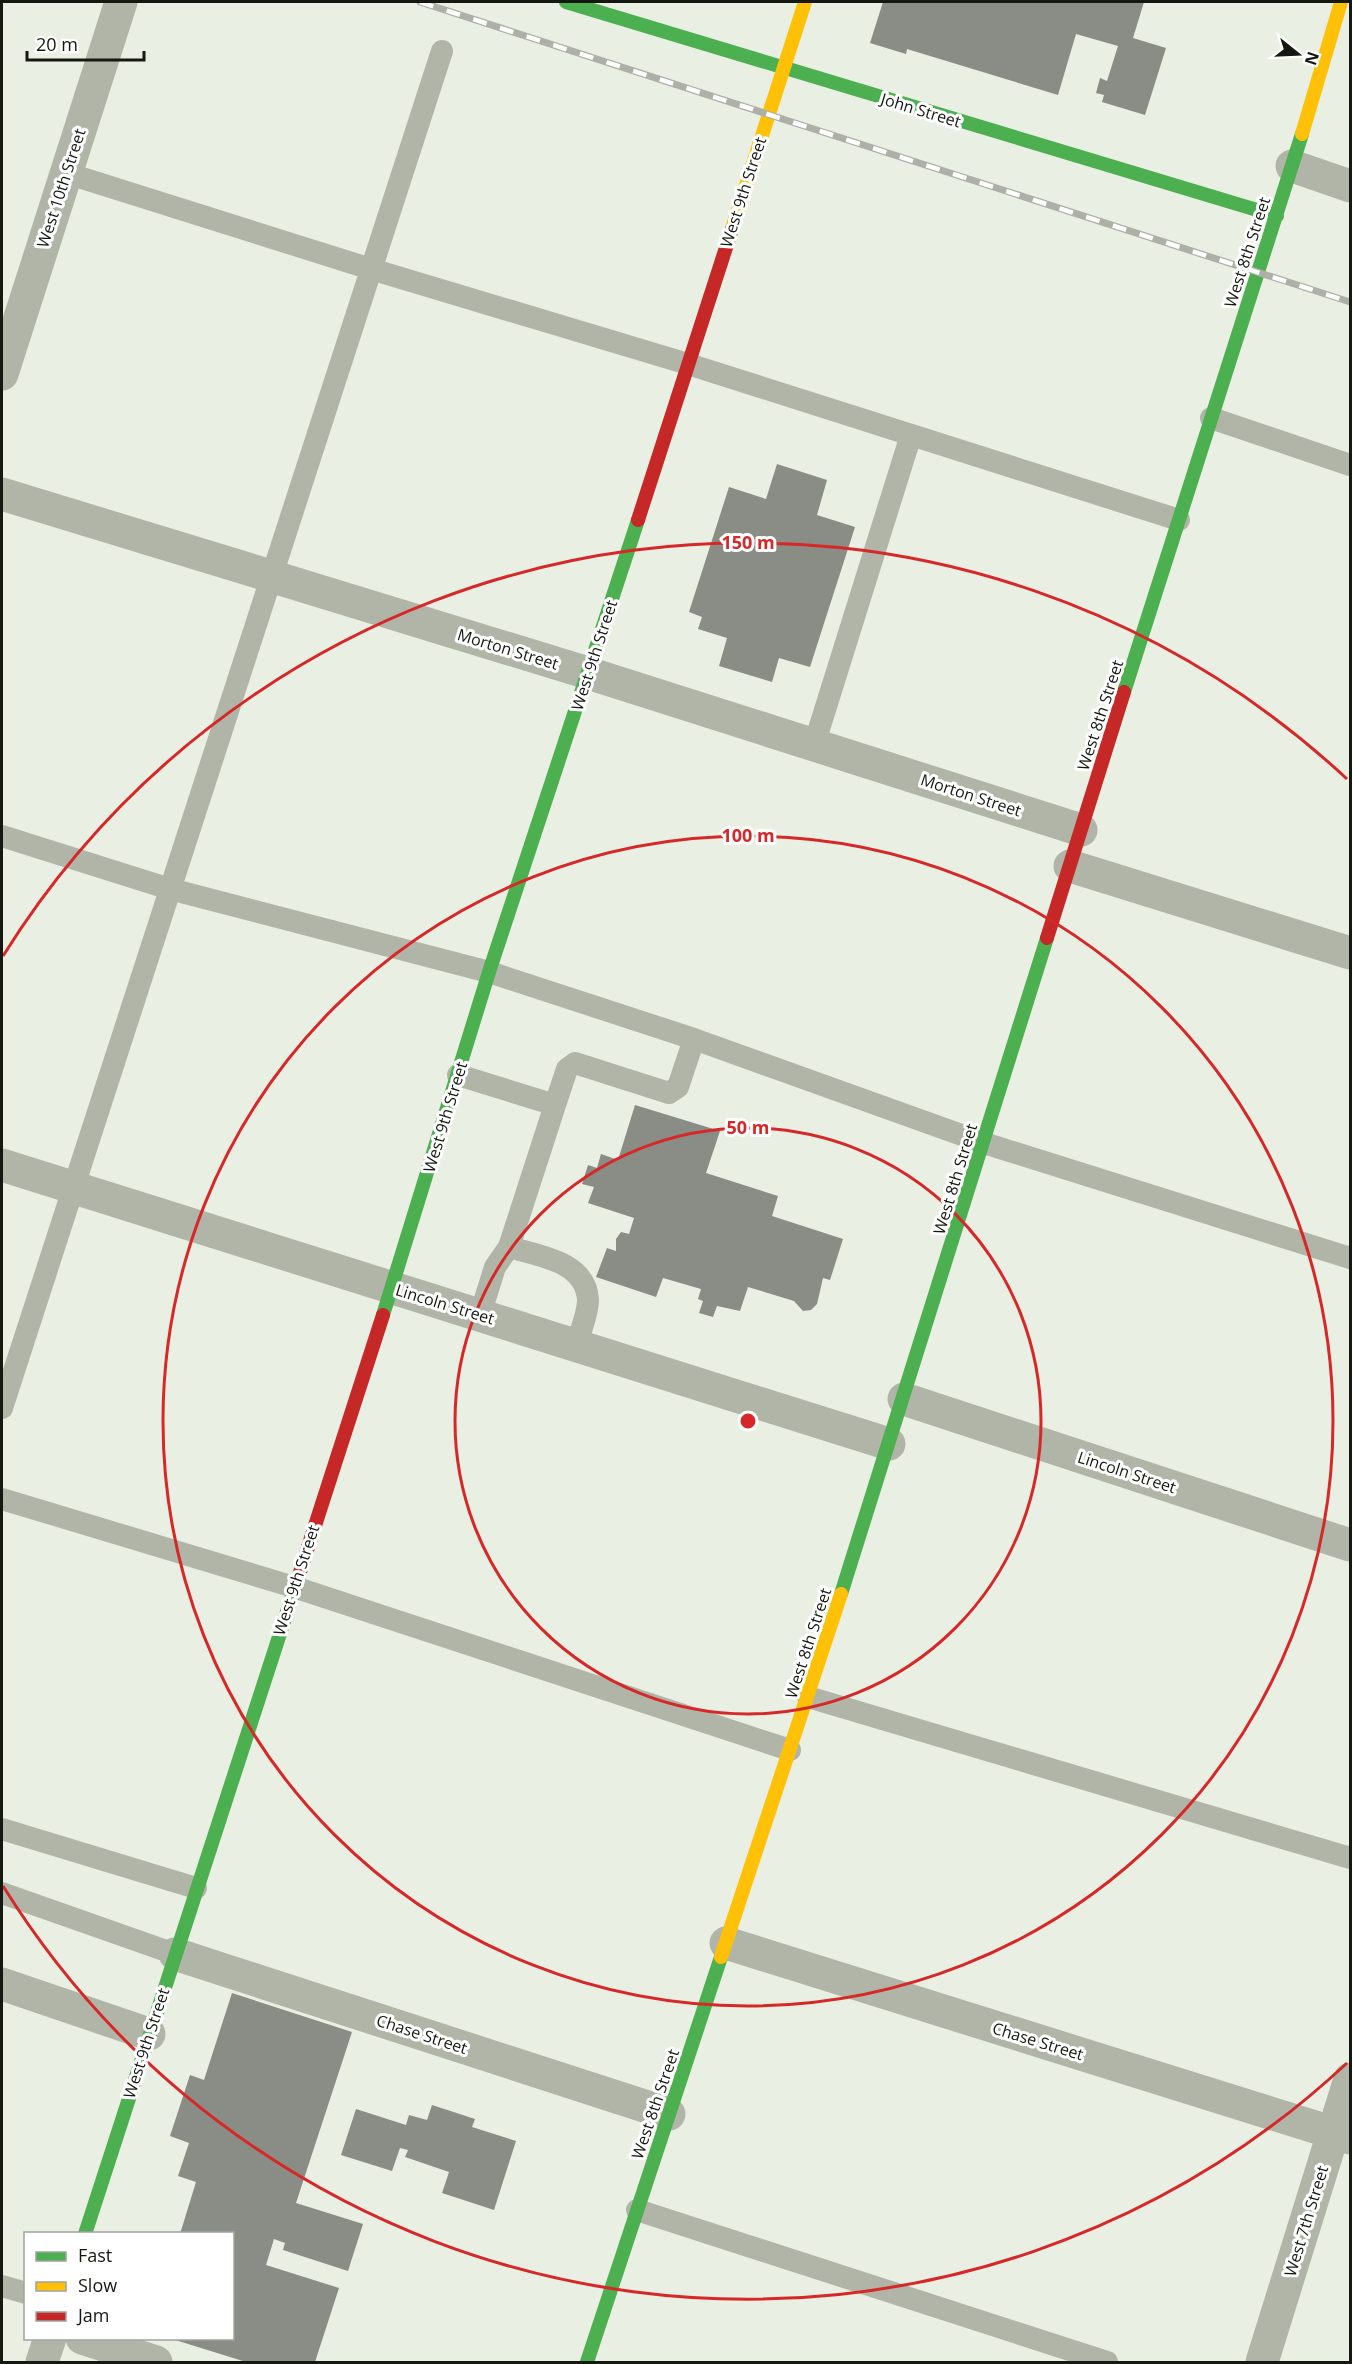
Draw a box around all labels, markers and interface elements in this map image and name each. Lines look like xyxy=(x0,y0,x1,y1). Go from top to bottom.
scale bar xyxy=(27,24,144,62)
north arrow xyxy=(1268,24,1328,84)
text: 20 m xyxy=(36,32,78,56)
text: N xyxy=(1300,49,1325,68)
street label: John Street xyxy=(876,87,964,133)
street label: West 10th Street xyxy=(31,125,91,250)
street label: West 9th Street xyxy=(715,134,771,250)
street label: West 8th Street xyxy=(1219,194,1275,310)
text: 150 m xyxy=(721,530,775,554)
street label: West 9th Street xyxy=(566,597,622,713)
street label: Morton Street xyxy=(455,623,561,675)
street label: West 8th Street xyxy=(1072,657,1128,773)
street label: Morton Street xyxy=(918,768,1024,822)
text: 100 m xyxy=(721,823,775,847)
street label: West 9th Street xyxy=(418,1059,472,1175)
text: 50 m xyxy=(727,1115,769,1139)
street label: West 8th Street xyxy=(928,1121,982,1237)
street label: Lincoln Street xyxy=(393,1279,497,1330)
centre of rings xyxy=(738,1411,758,1431)
street label: Lincoln Street xyxy=(1075,1446,1179,1498)
street label: West 9th Street xyxy=(268,1522,324,1638)
street label: West 8th Street xyxy=(780,1585,836,1701)
street label: West 9th Street xyxy=(118,1985,174,2101)
street label: Chase Street xyxy=(374,2009,470,2059)
street label: Chase Street xyxy=(990,2017,1087,2065)
street label: West 8th Street xyxy=(626,2046,684,2162)
street label: West 7th Street xyxy=(1279,2163,1333,2279)
legend xyxy=(24,2232,234,2340)
text: Fast xyxy=(78,2243,112,2267)
text: Slow xyxy=(78,2273,117,2297)
text: Jam xyxy=(76,2303,110,2327)

